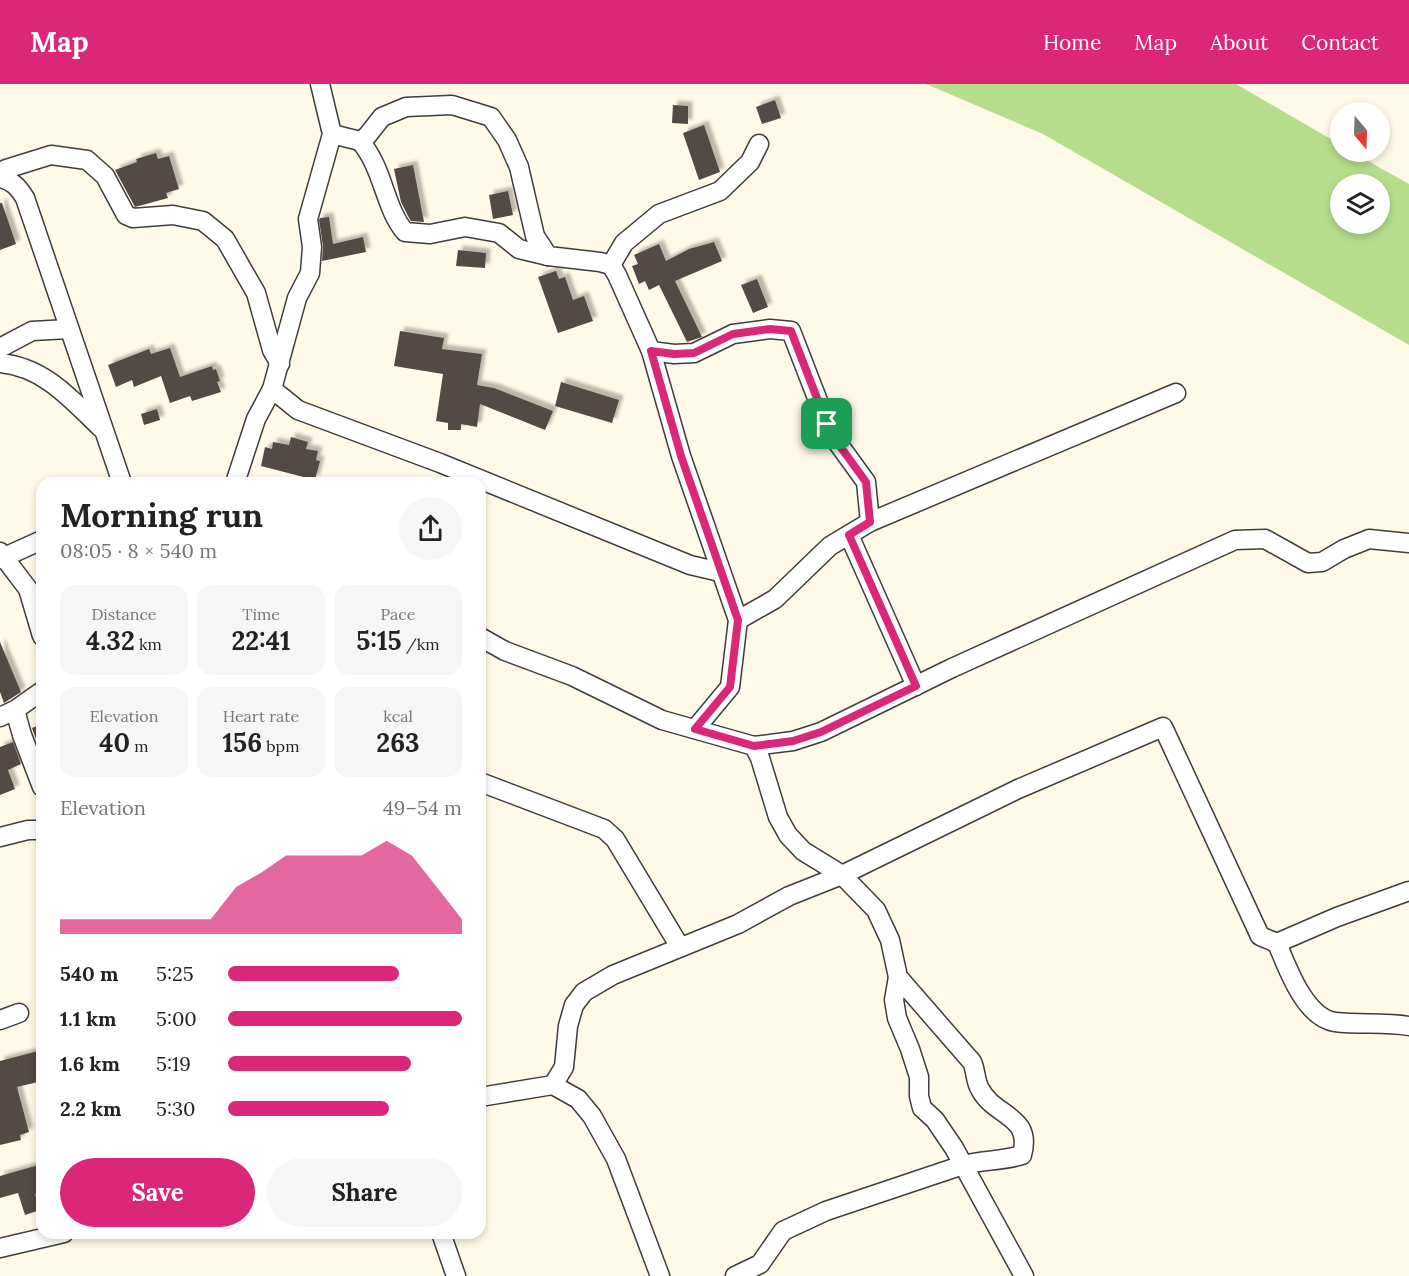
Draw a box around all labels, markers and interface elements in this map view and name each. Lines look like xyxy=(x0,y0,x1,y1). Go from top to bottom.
text: Map xyxy=(30,24,89,60)
text: Home xyxy=(1043,29,1101,56)
text: Map xyxy=(1134,29,1177,56)
text: About xyxy=(1210,29,1268,56)
text: Contact xyxy=(1301,29,1379,56)
north arrow xyxy=(1330,102,1390,162)
map controls xyxy=(1330,102,1390,234)
button: layers xyxy=(1330,174,1390,234)
pin xyxy=(801,398,852,449)
icon: arrive xyxy=(810,407,843,440)
text: Morning run xyxy=(60,494,263,536)
button: share xyxy=(399,497,462,560)
text: 08:05 · 8 × 540 m xyxy=(60,538,217,563)
text: Distance xyxy=(91,604,157,624)
text: Time xyxy=(242,604,280,624)
text: Pace xyxy=(381,604,415,624)
text: 4.32 xyxy=(86,624,135,657)
text: 22:41 xyxy=(232,624,291,657)
text: 5:15 xyxy=(356,624,401,657)
text: km xyxy=(135,634,162,654)
text: /km xyxy=(401,634,440,654)
text: Elevation xyxy=(90,706,158,726)
text: Heart rate xyxy=(223,706,299,726)
text: kcal xyxy=(383,706,413,726)
text: 40 xyxy=(99,726,130,759)
text: 156 xyxy=(223,726,262,759)
text: 263 xyxy=(376,726,420,759)
text: m xyxy=(130,736,149,756)
text: bpm xyxy=(262,736,299,756)
text: Elevation xyxy=(60,795,146,820)
text: 49–54 m xyxy=(383,795,462,820)
text: 540 m xyxy=(60,961,118,986)
text: 5:25 xyxy=(156,961,194,986)
text: 1.1 km xyxy=(60,1006,116,1031)
text: 5:00 xyxy=(156,1006,197,1031)
text: 1.6 km xyxy=(60,1051,120,1076)
text: 5:19 xyxy=(156,1051,191,1076)
text: 2.2 km xyxy=(60,1096,122,1121)
text: 5:30 xyxy=(156,1096,195,1121)
button: Save xyxy=(60,1158,255,1227)
button: Share xyxy=(267,1158,462,1227)

